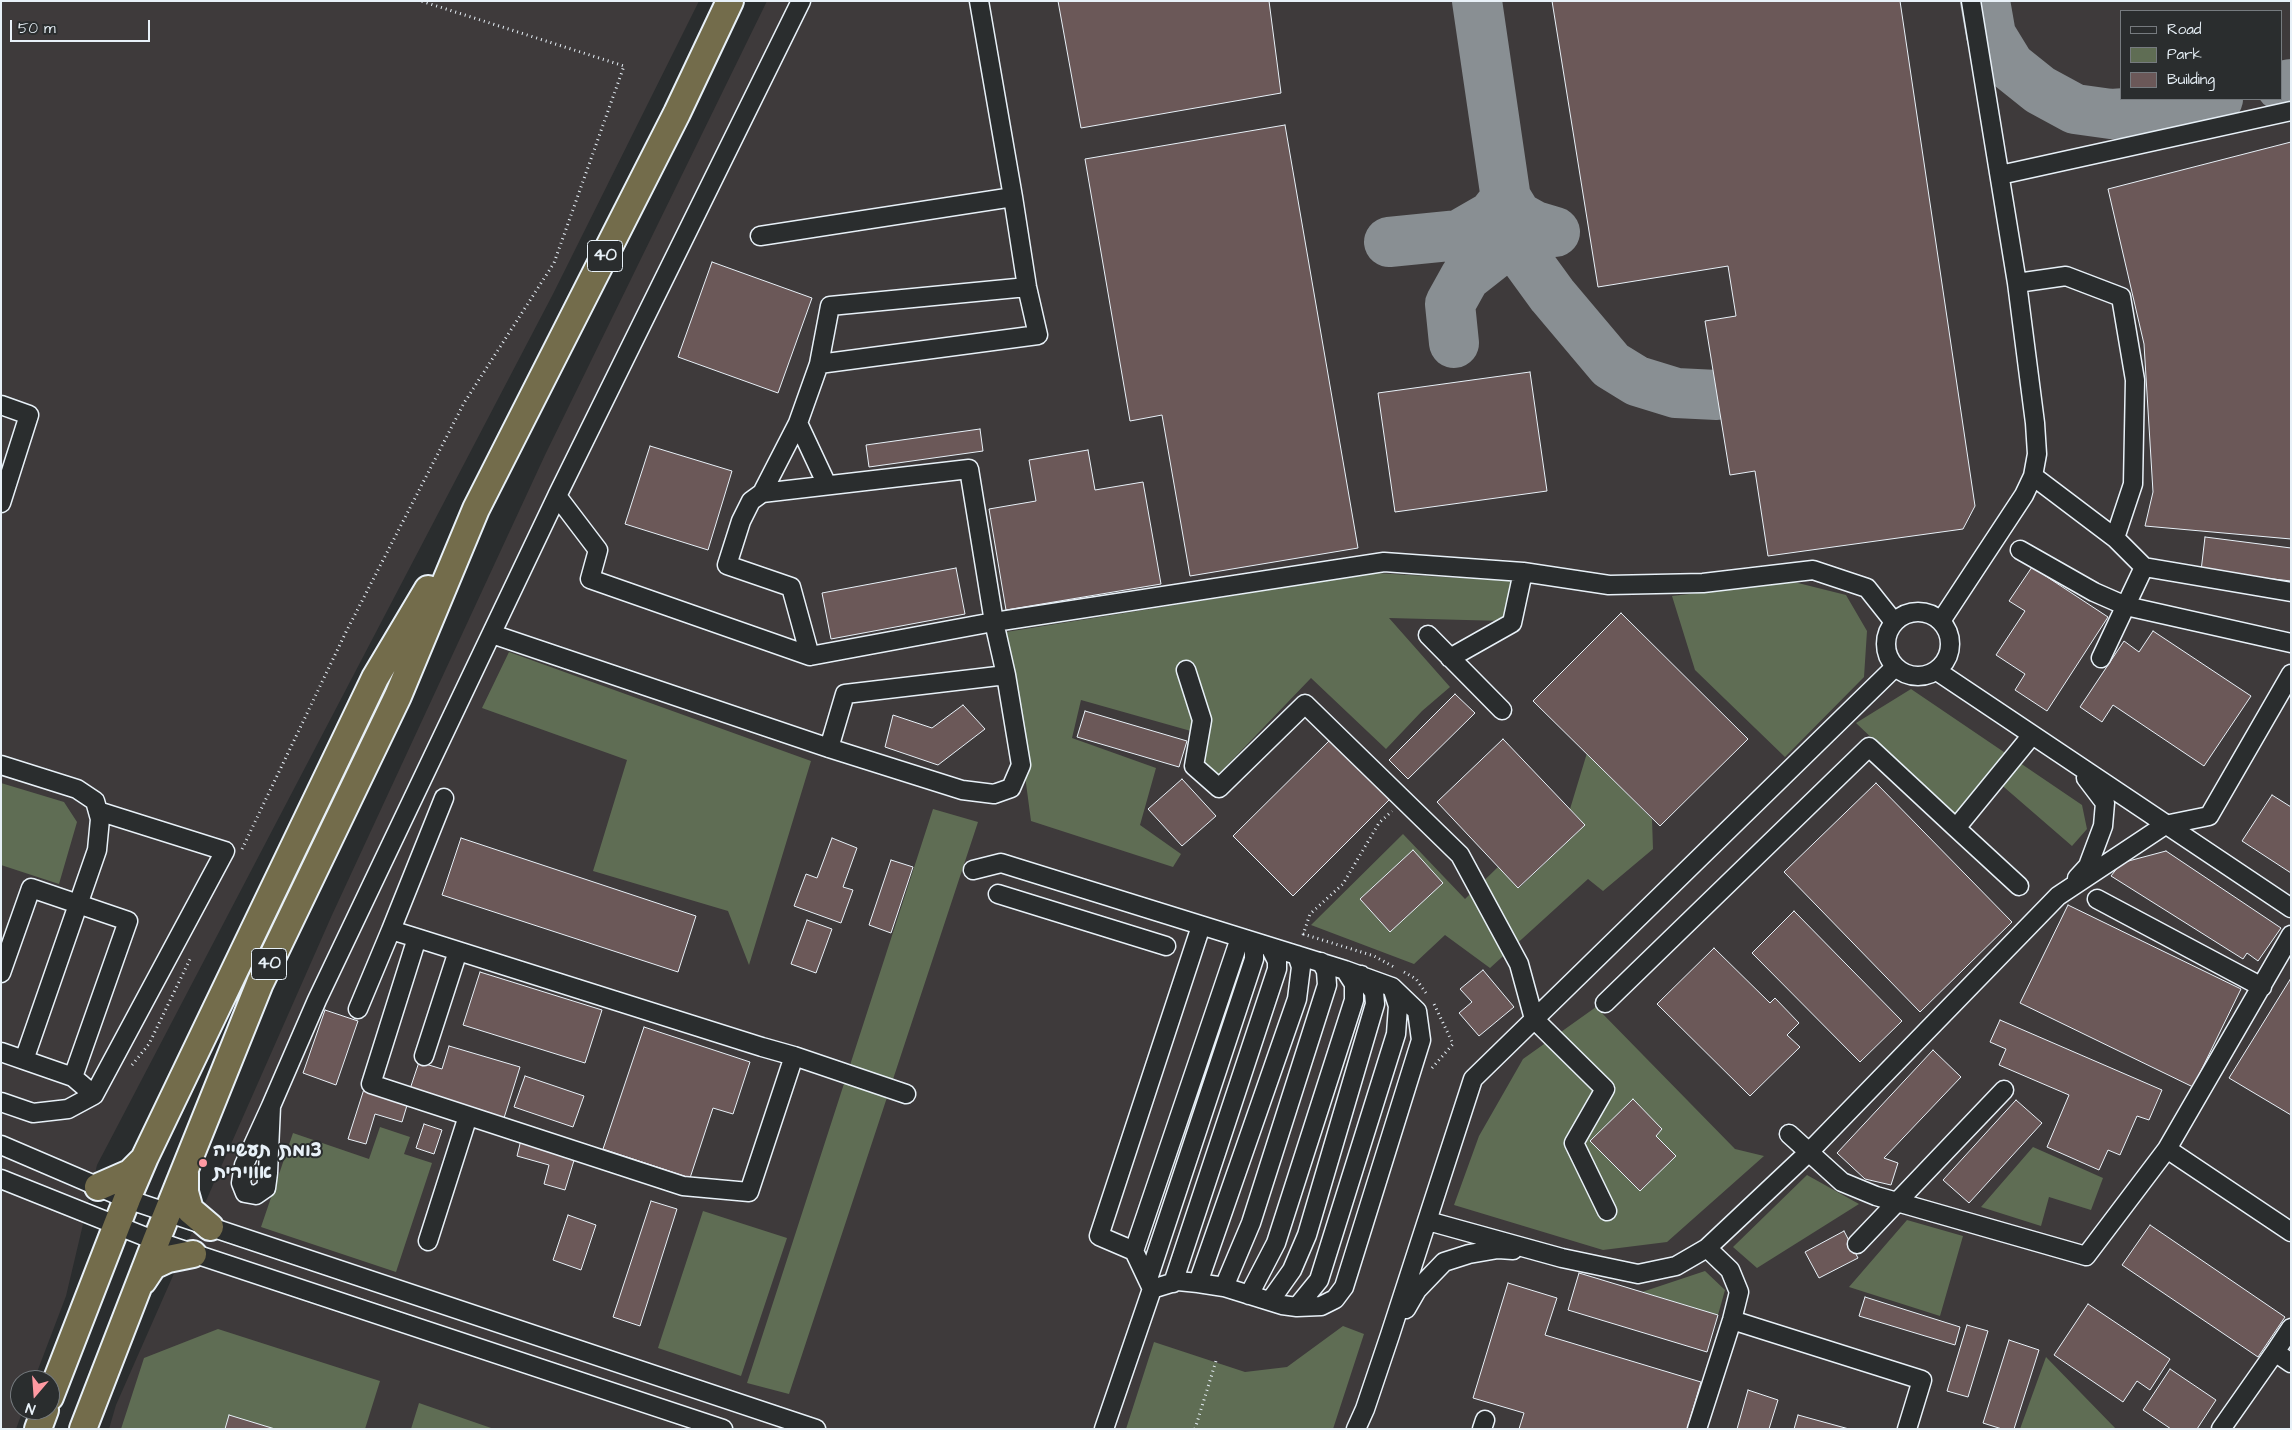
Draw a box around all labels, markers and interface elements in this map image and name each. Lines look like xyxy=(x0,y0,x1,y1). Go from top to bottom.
scale bar xyxy=(12,10,152,42)
legend xyxy=(2120,10,2282,100)
text: 50 m xyxy=(18,18,56,39)
text: Road xyxy=(2167,19,2201,40)
text: Park xyxy=(2167,44,2202,65)
text: Building xyxy=(2167,69,2215,90)
road number: 40 xyxy=(588,240,622,272)
road number: 40 xyxy=(252,949,286,980)
place label: צומת תעשייה אווירית xyxy=(213,1141,322,1185)
marker: צומת תעשייה אווירית xyxy=(197,1157,209,1169)
north arrow xyxy=(10,1370,60,1420)
text: N xyxy=(23,1397,38,1419)

